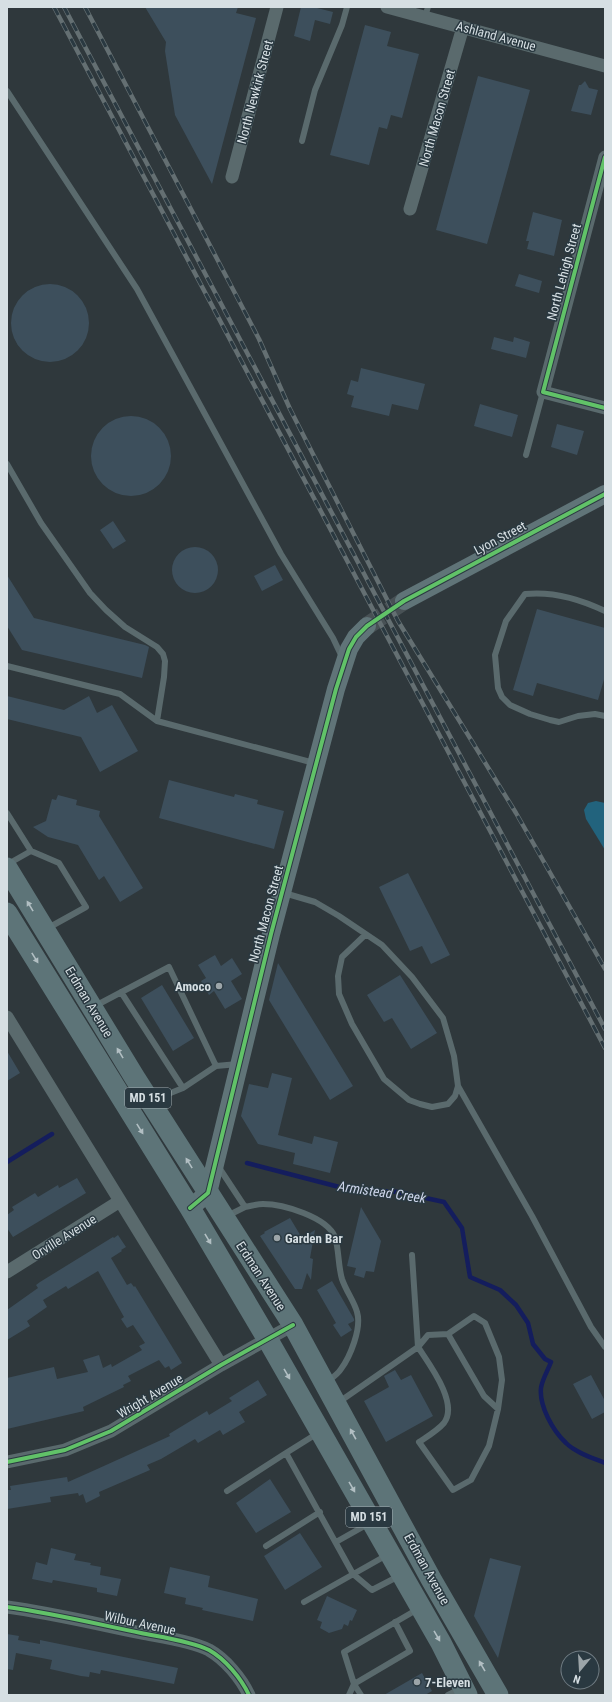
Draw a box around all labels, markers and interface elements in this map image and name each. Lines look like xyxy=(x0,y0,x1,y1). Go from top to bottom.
street label: Ashland Avenue xyxy=(454,18,538,54)
street label: North Newkirk Street xyxy=(234,38,276,145)
street label: North Macon Street xyxy=(416,68,458,168)
street label: North Lehigh Street xyxy=(544,222,584,322)
street label: Lyon Street xyxy=(471,518,529,558)
street label: North Macon Street xyxy=(246,863,286,964)
one-way arrow xyxy=(27,900,34,912)
one-way arrow xyxy=(31,952,38,964)
street label: Erdman Avenue xyxy=(62,964,116,1040)
place label: Amoco xyxy=(175,979,212,994)
marker: Amoco xyxy=(214,981,224,991)
one-way arrow xyxy=(116,1047,123,1059)
road number: MD 151 xyxy=(125,1088,171,1108)
one-way arrow xyxy=(136,1123,144,1134)
one-way arrow xyxy=(185,1158,193,1168)
water label: Armistead Creek xyxy=(336,1178,428,1206)
street label: Orville Avenue xyxy=(29,1211,99,1263)
place label: Garden Bar xyxy=(285,1231,343,1246)
one-way arrow xyxy=(205,1233,212,1245)
marker: Garden Bar xyxy=(272,1233,282,1243)
street label: Erdman Avenue xyxy=(233,1239,289,1313)
one-way arrow xyxy=(283,1368,290,1380)
street label: Wright Avenue xyxy=(115,1371,185,1421)
one-way arrow xyxy=(349,1428,356,1440)
one-way arrow xyxy=(348,1481,355,1492)
road number: MD 151 xyxy=(346,1507,392,1527)
street label: Erdman Avenue xyxy=(401,1531,453,1607)
street label: Wilbur Avenue xyxy=(103,1608,177,1638)
one-way arrow xyxy=(434,1630,441,1642)
north arrow xyxy=(560,1650,600,1690)
one-way arrow xyxy=(478,1660,485,1672)
text: N xyxy=(572,1672,582,1686)
place label: 7-Eleven xyxy=(425,1675,470,1690)
marker: 7-Eleven xyxy=(412,1677,422,1687)

